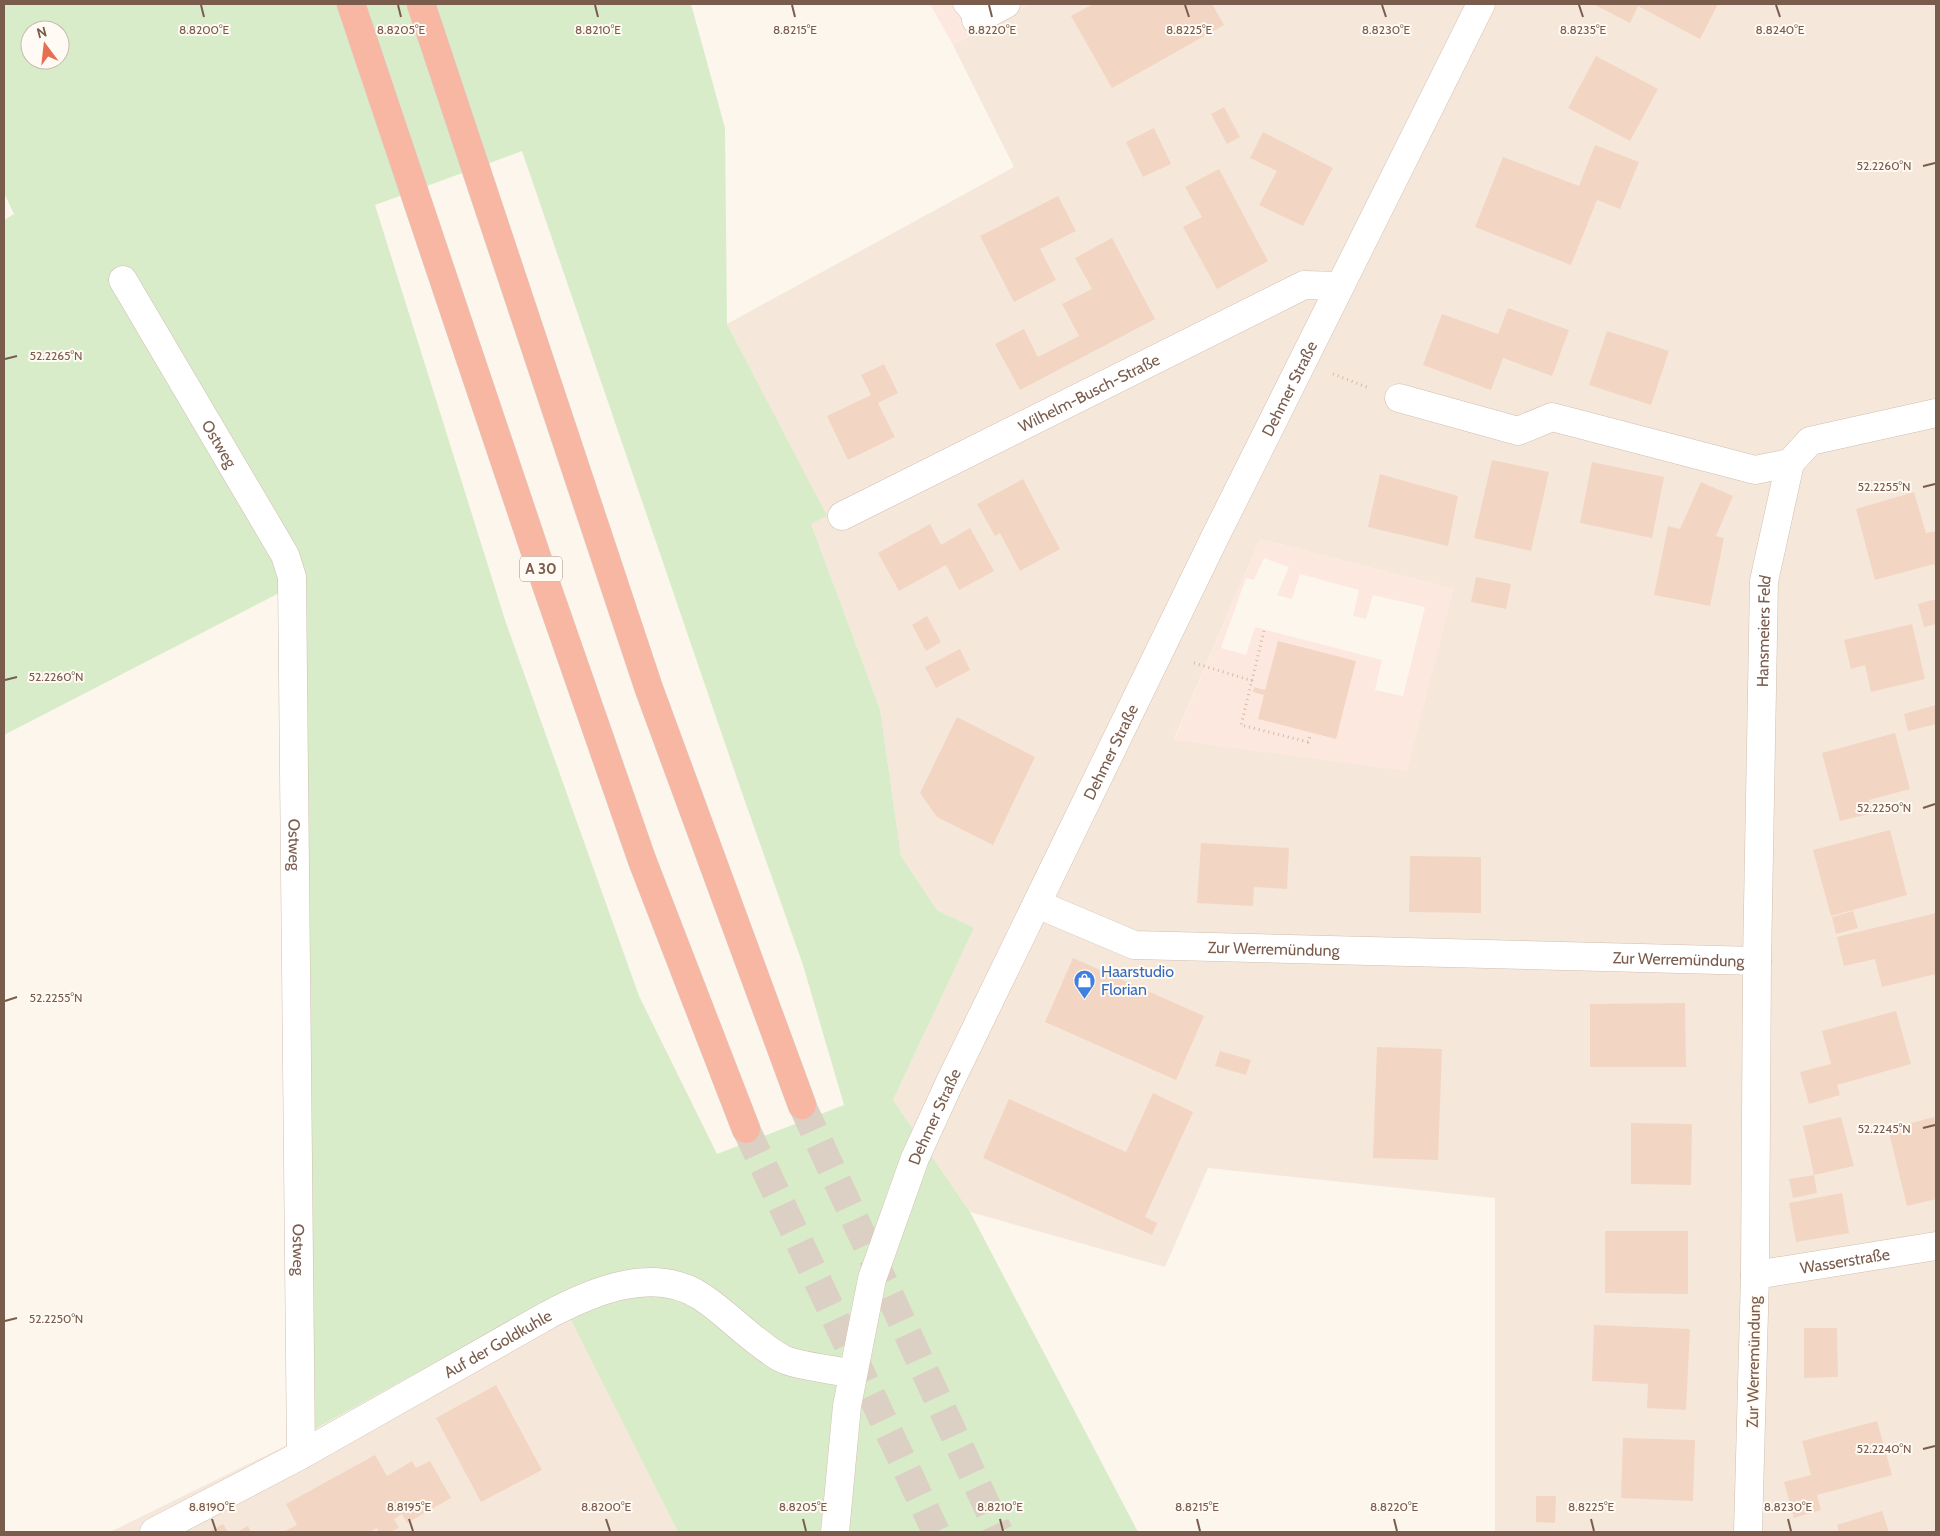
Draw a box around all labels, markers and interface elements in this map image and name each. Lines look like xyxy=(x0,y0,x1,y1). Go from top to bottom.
north arrow xyxy=(20,20,70,70)
text: N xyxy=(35,22,49,42)
text: 8.8200°E xyxy=(179,22,229,37)
text: 8.8205°E xyxy=(377,22,426,37)
text: 8.8210°E xyxy=(575,22,621,37)
text: 8.8215°E xyxy=(773,22,817,37)
text: 8.8220°E xyxy=(968,22,1016,37)
text: 8.8225°E xyxy=(1166,22,1212,37)
text: 8.8230°E xyxy=(1362,22,1411,37)
text: 8.8235°E xyxy=(1560,22,1607,37)
text: 8.8240°E xyxy=(1756,22,1805,37)
text: 52.2260°N xyxy=(1857,158,1911,173)
street label: Dehmer Straße xyxy=(1258,338,1321,440)
text: 52.2265°N xyxy=(29,348,83,363)
street label: Wilhelm-Busch-Straße xyxy=(1015,350,1163,436)
street label: Ostweg xyxy=(198,417,241,472)
text: 52.2255°N xyxy=(1858,479,1910,494)
road number: A 30 xyxy=(520,556,562,582)
street label: Hansmeiers Feld xyxy=(1753,573,1775,687)
text: 52.2260°N xyxy=(29,669,83,684)
street label: Dehmer Straße xyxy=(1080,701,1142,803)
text: 52.2250°N xyxy=(1857,800,1911,815)
street label: Ostweg xyxy=(284,819,304,872)
street label: Zur Werremündung xyxy=(1208,938,1341,960)
street label: Zur Werremündung xyxy=(1612,948,1746,971)
place label: Haarstudio Florian xyxy=(1101,962,1174,999)
shop icon: Haarstudio Florian xyxy=(1073,968,1097,999)
text: 52.2255°N xyxy=(30,990,82,1005)
street label: Dehmer Straße xyxy=(904,1066,965,1167)
text: 52.2245°N xyxy=(1857,1121,1911,1136)
street label: Ostweg xyxy=(289,1224,308,1277)
street label: Wasserstraße xyxy=(1799,1245,1891,1278)
street label: Zur Werremündung xyxy=(1743,1295,1764,1428)
street label: Auf der Goldkuhle xyxy=(441,1306,555,1382)
text: 52.2250°N xyxy=(29,1311,83,1326)
text: 52.2240°N xyxy=(1856,1441,1912,1456)
text: 8.8190°E xyxy=(189,1499,235,1514)
text: 8.8195°E xyxy=(387,1499,432,1514)
text: 8.8200°E xyxy=(581,1499,631,1514)
text: 8.8205°E xyxy=(779,1499,828,1514)
text: 8.8210°E xyxy=(977,1499,1023,1514)
text: 8.8215°E xyxy=(1175,1499,1219,1514)
text: 8.8220°E xyxy=(1370,1499,1418,1514)
text: 8.8225°E xyxy=(1568,1499,1614,1514)
text: 8.8230°E xyxy=(1764,1499,1813,1514)

